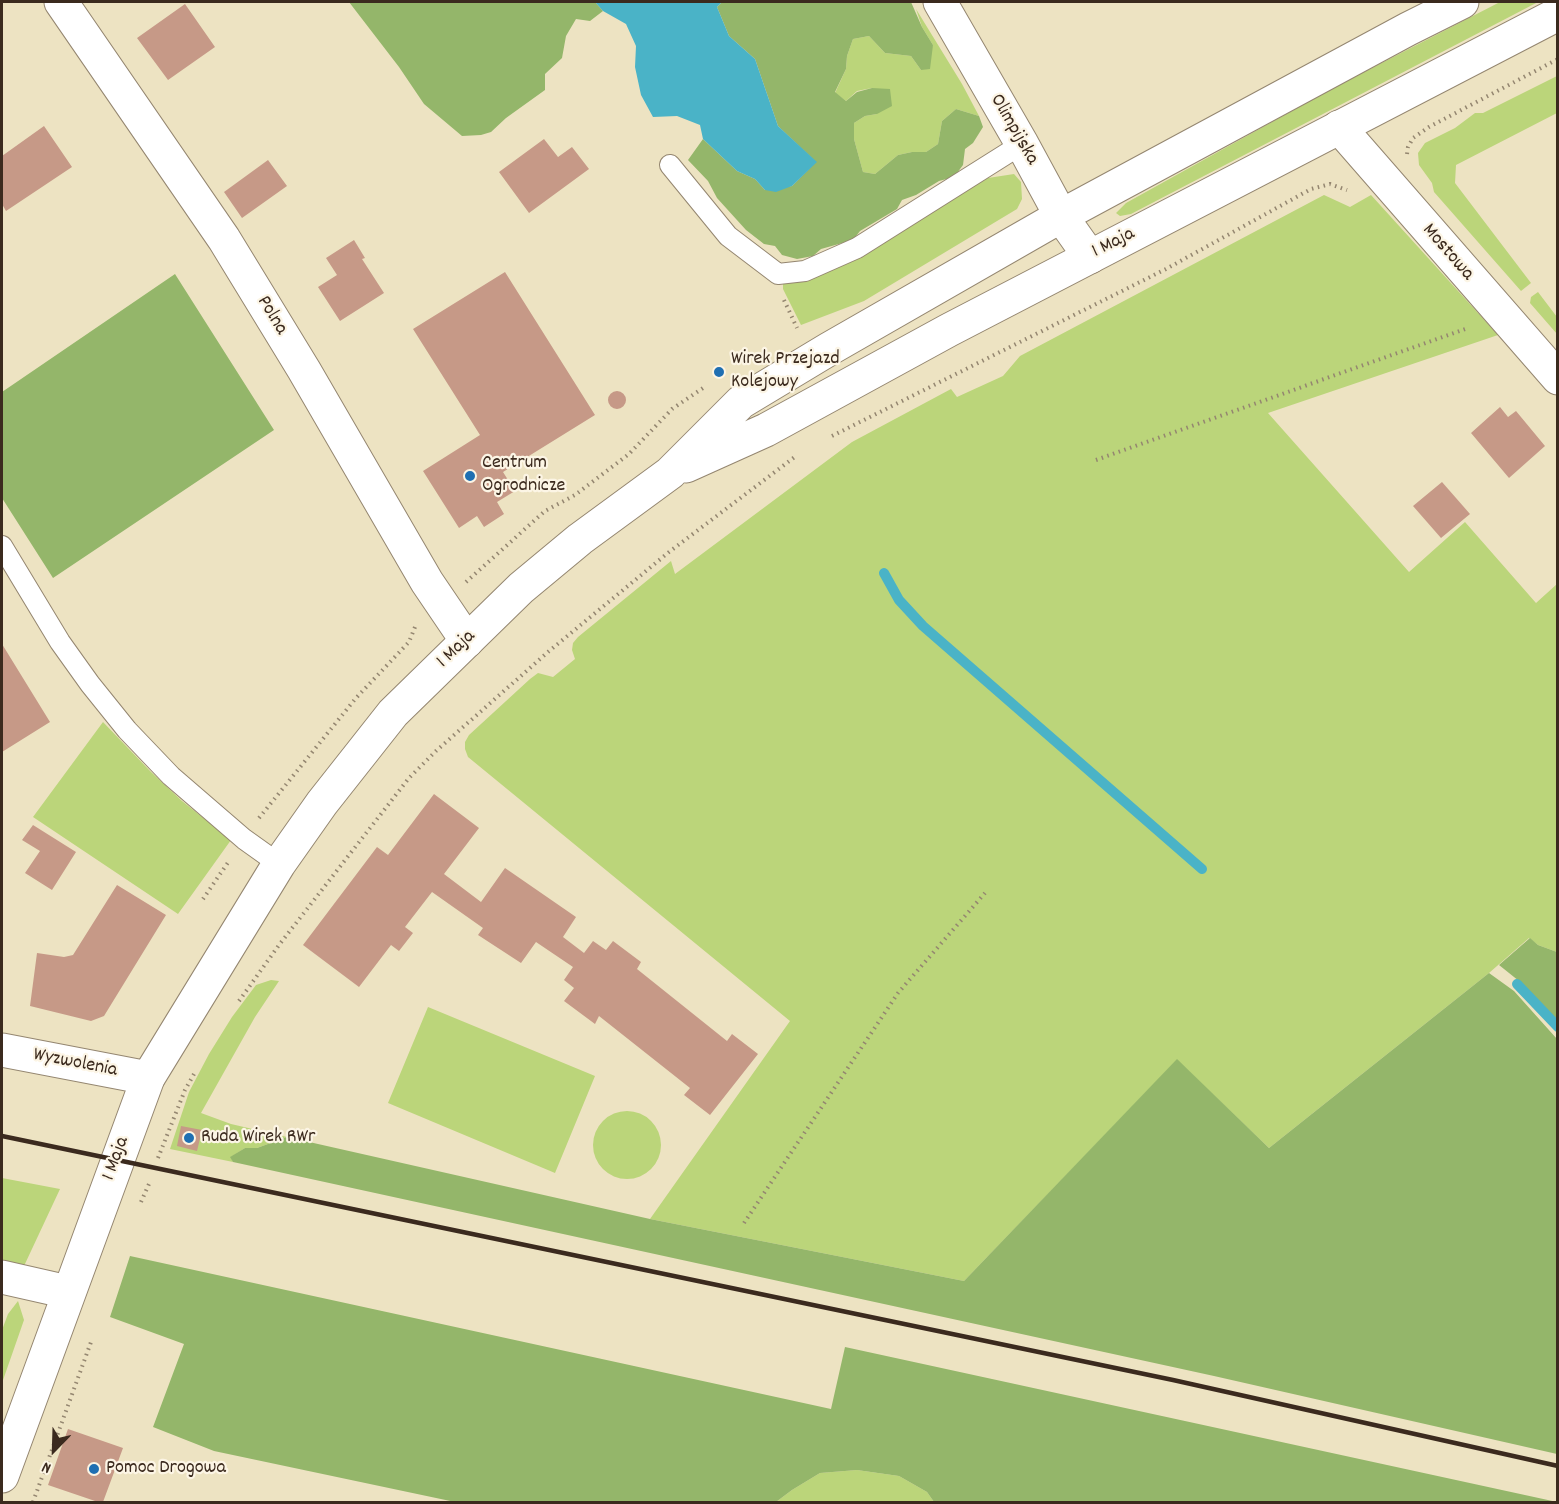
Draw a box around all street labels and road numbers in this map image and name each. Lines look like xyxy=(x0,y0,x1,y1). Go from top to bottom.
street label: Olimpijska xyxy=(983,90,1043,170)
street label: Mostowa xyxy=(1416,220,1478,286)
street label: 1 Maja xyxy=(1089,223,1139,265)
street label: Polna xyxy=(250,292,292,340)
street label: 1 Maja xyxy=(433,626,481,674)
street label: Wyzwolenia xyxy=(31,1044,119,1084)
street label: 1 Maja xyxy=(98,1134,136,1184)

